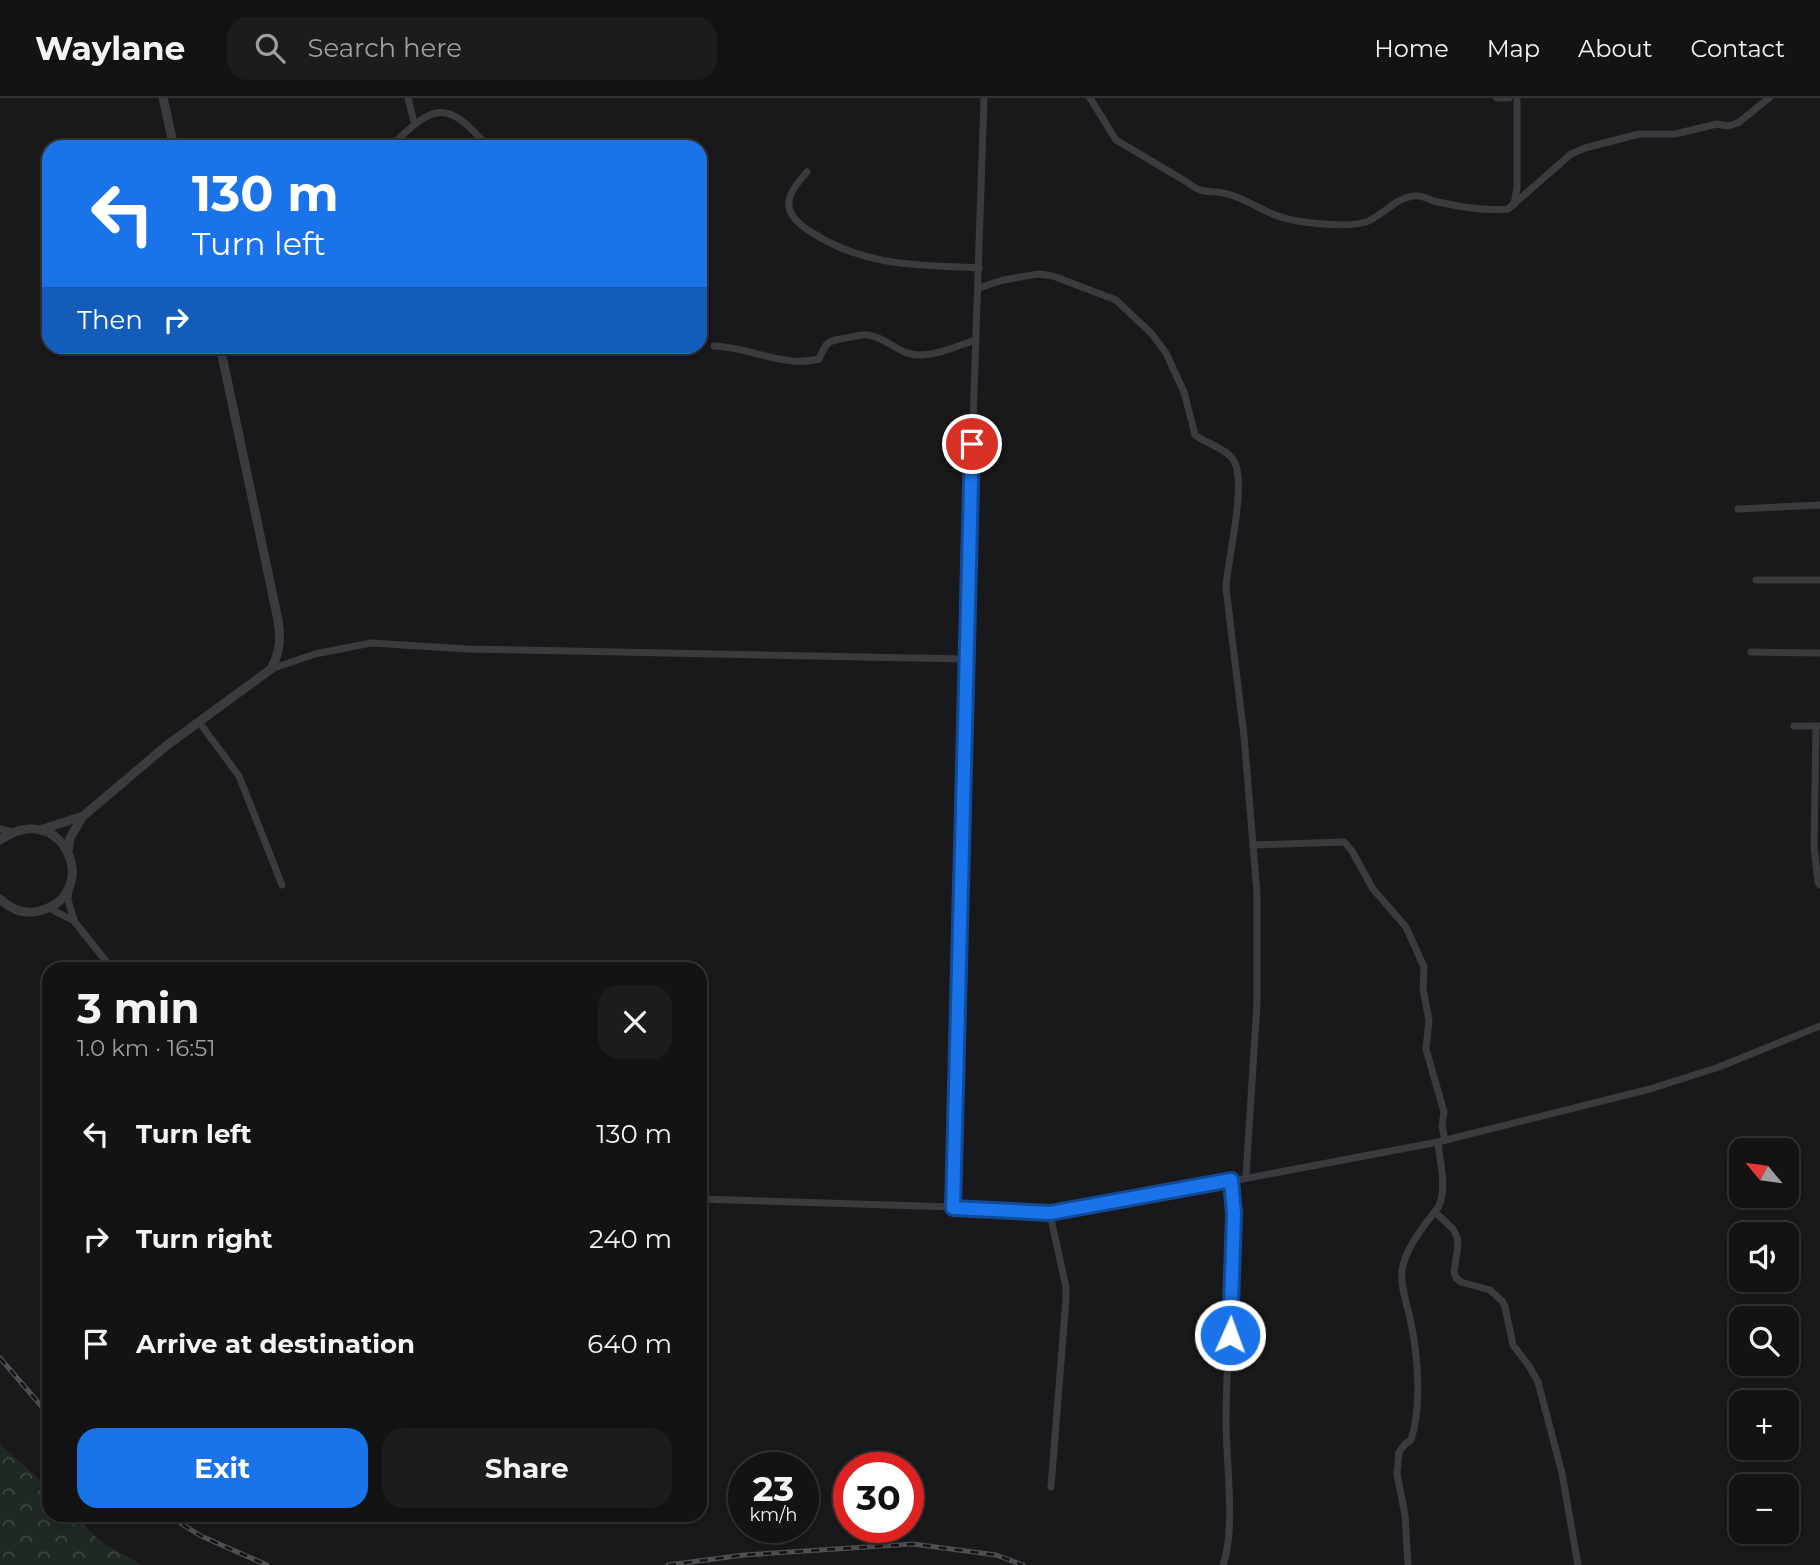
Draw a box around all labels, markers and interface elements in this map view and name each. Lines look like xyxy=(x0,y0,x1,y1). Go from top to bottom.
search box xyxy=(227,17,717,80)
text: Waylane xyxy=(35,28,185,68)
icon: search xyxy=(251,29,289,67)
text: Search here xyxy=(307,32,462,64)
text: Home xyxy=(1374,34,1449,63)
text: Map xyxy=(1487,34,1540,63)
text: About xyxy=(1578,34,1652,63)
text: Contact xyxy=(1690,34,1785,63)
text: 130 m xyxy=(192,164,339,223)
icon: left xyxy=(77,168,168,259)
text: Turn left xyxy=(192,224,326,263)
icon: right xyxy=(157,301,195,339)
text: Then xyxy=(77,304,143,336)
pin xyxy=(942,414,1002,474)
icon: arrive xyxy=(953,425,991,463)
text: 3 min xyxy=(77,982,199,1034)
button: close xyxy=(598,985,672,1059)
text: 1.0 km · 16:51 xyxy=(77,1034,216,1062)
icon: left xyxy=(77,1115,115,1153)
text: Turn left xyxy=(136,1118,252,1150)
text: 130 m xyxy=(596,1118,672,1150)
north arrow xyxy=(1729,1138,1799,1208)
map controls xyxy=(1729,1138,1799,1544)
icon: right xyxy=(77,1220,115,1258)
button: sound xyxy=(1729,1222,1799,1292)
text: Turn right xyxy=(136,1223,272,1255)
text: 240 m xyxy=(589,1223,672,1255)
position arrow xyxy=(1193,1298,1267,1372)
button: search xyxy=(1729,1306,1799,1376)
icon: arrive xyxy=(77,1325,115,1363)
text: Arrive at destination xyxy=(136,1328,415,1360)
text: 640 m xyxy=(587,1328,672,1360)
button: + xyxy=(1729,1390,1799,1460)
button: Exit xyxy=(77,1428,368,1508)
button: Share xyxy=(382,1428,672,1508)
speed limit sign: 30 xyxy=(833,1452,924,1543)
text: 23 xyxy=(753,1467,794,1510)
button: − xyxy=(1729,1474,1799,1544)
text: km/h xyxy=(749,1504,798,1526)

